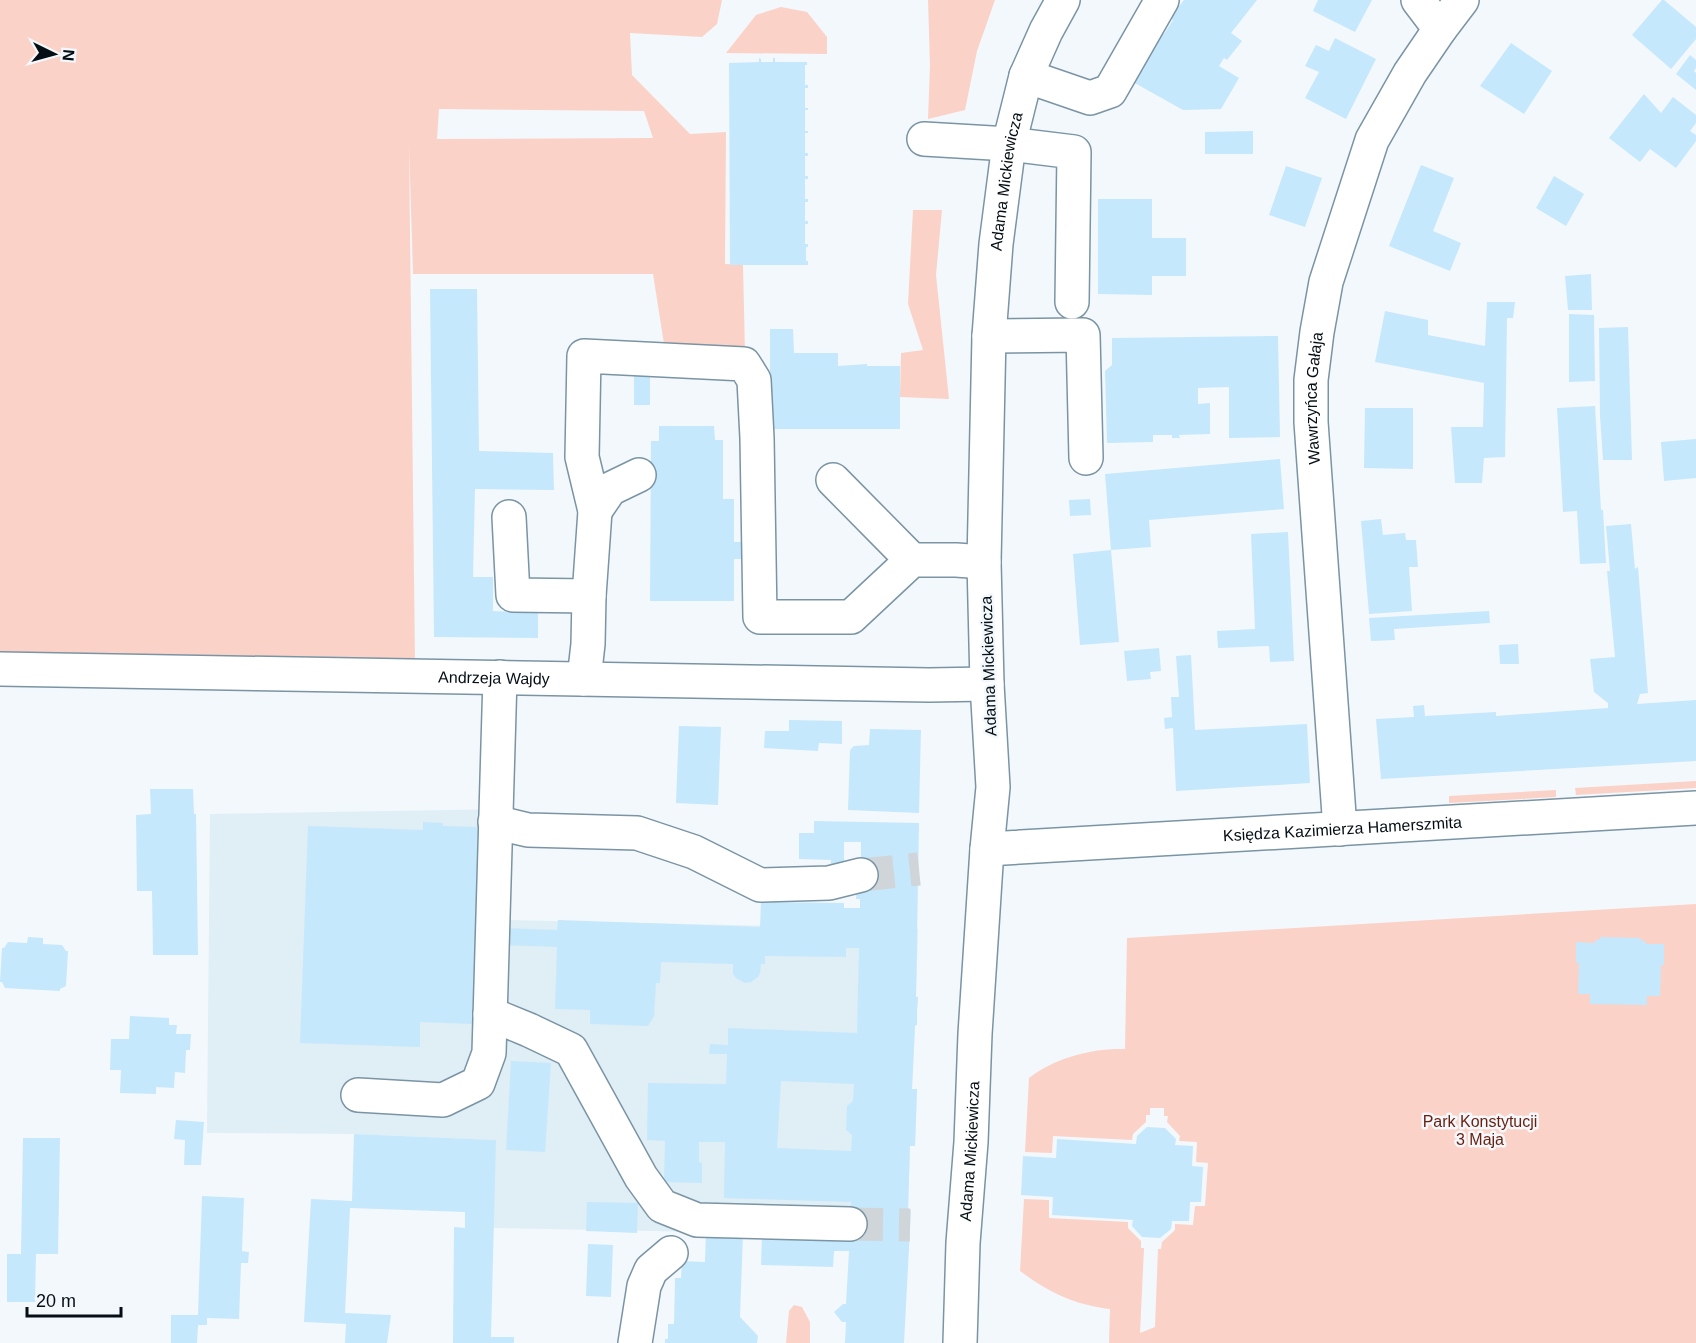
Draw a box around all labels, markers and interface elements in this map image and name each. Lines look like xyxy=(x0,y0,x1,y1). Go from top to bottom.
north arrow xyxy=(24,24,84,84)
text: N xyxy=(59,49,77,62)
street label: Adama Mickiewicza xyxy=(987,110,1026,252)
street label: Wawrzyńca Gałaja xyxy=(1303,331,1326,465)
street label: Adama Mickiewicza xyxy=(978,595,999,736)
street label: Andrzeja Wajdy xyxy=(438,669,550,687)
street label: Księdza Kazimierza Hamerszmita xyxy=(1222,814,1462,844)
street label: Adama Mickiewicza xyxy=(957,1081,982,1222)
park label: Park Konstytucji 3 Maja xyxy=(1423,1113,1537,1148)
scale bar xyxy=(27,1280,122,1318)
text: 20 m xyxy=(36,1291,76,1311)

